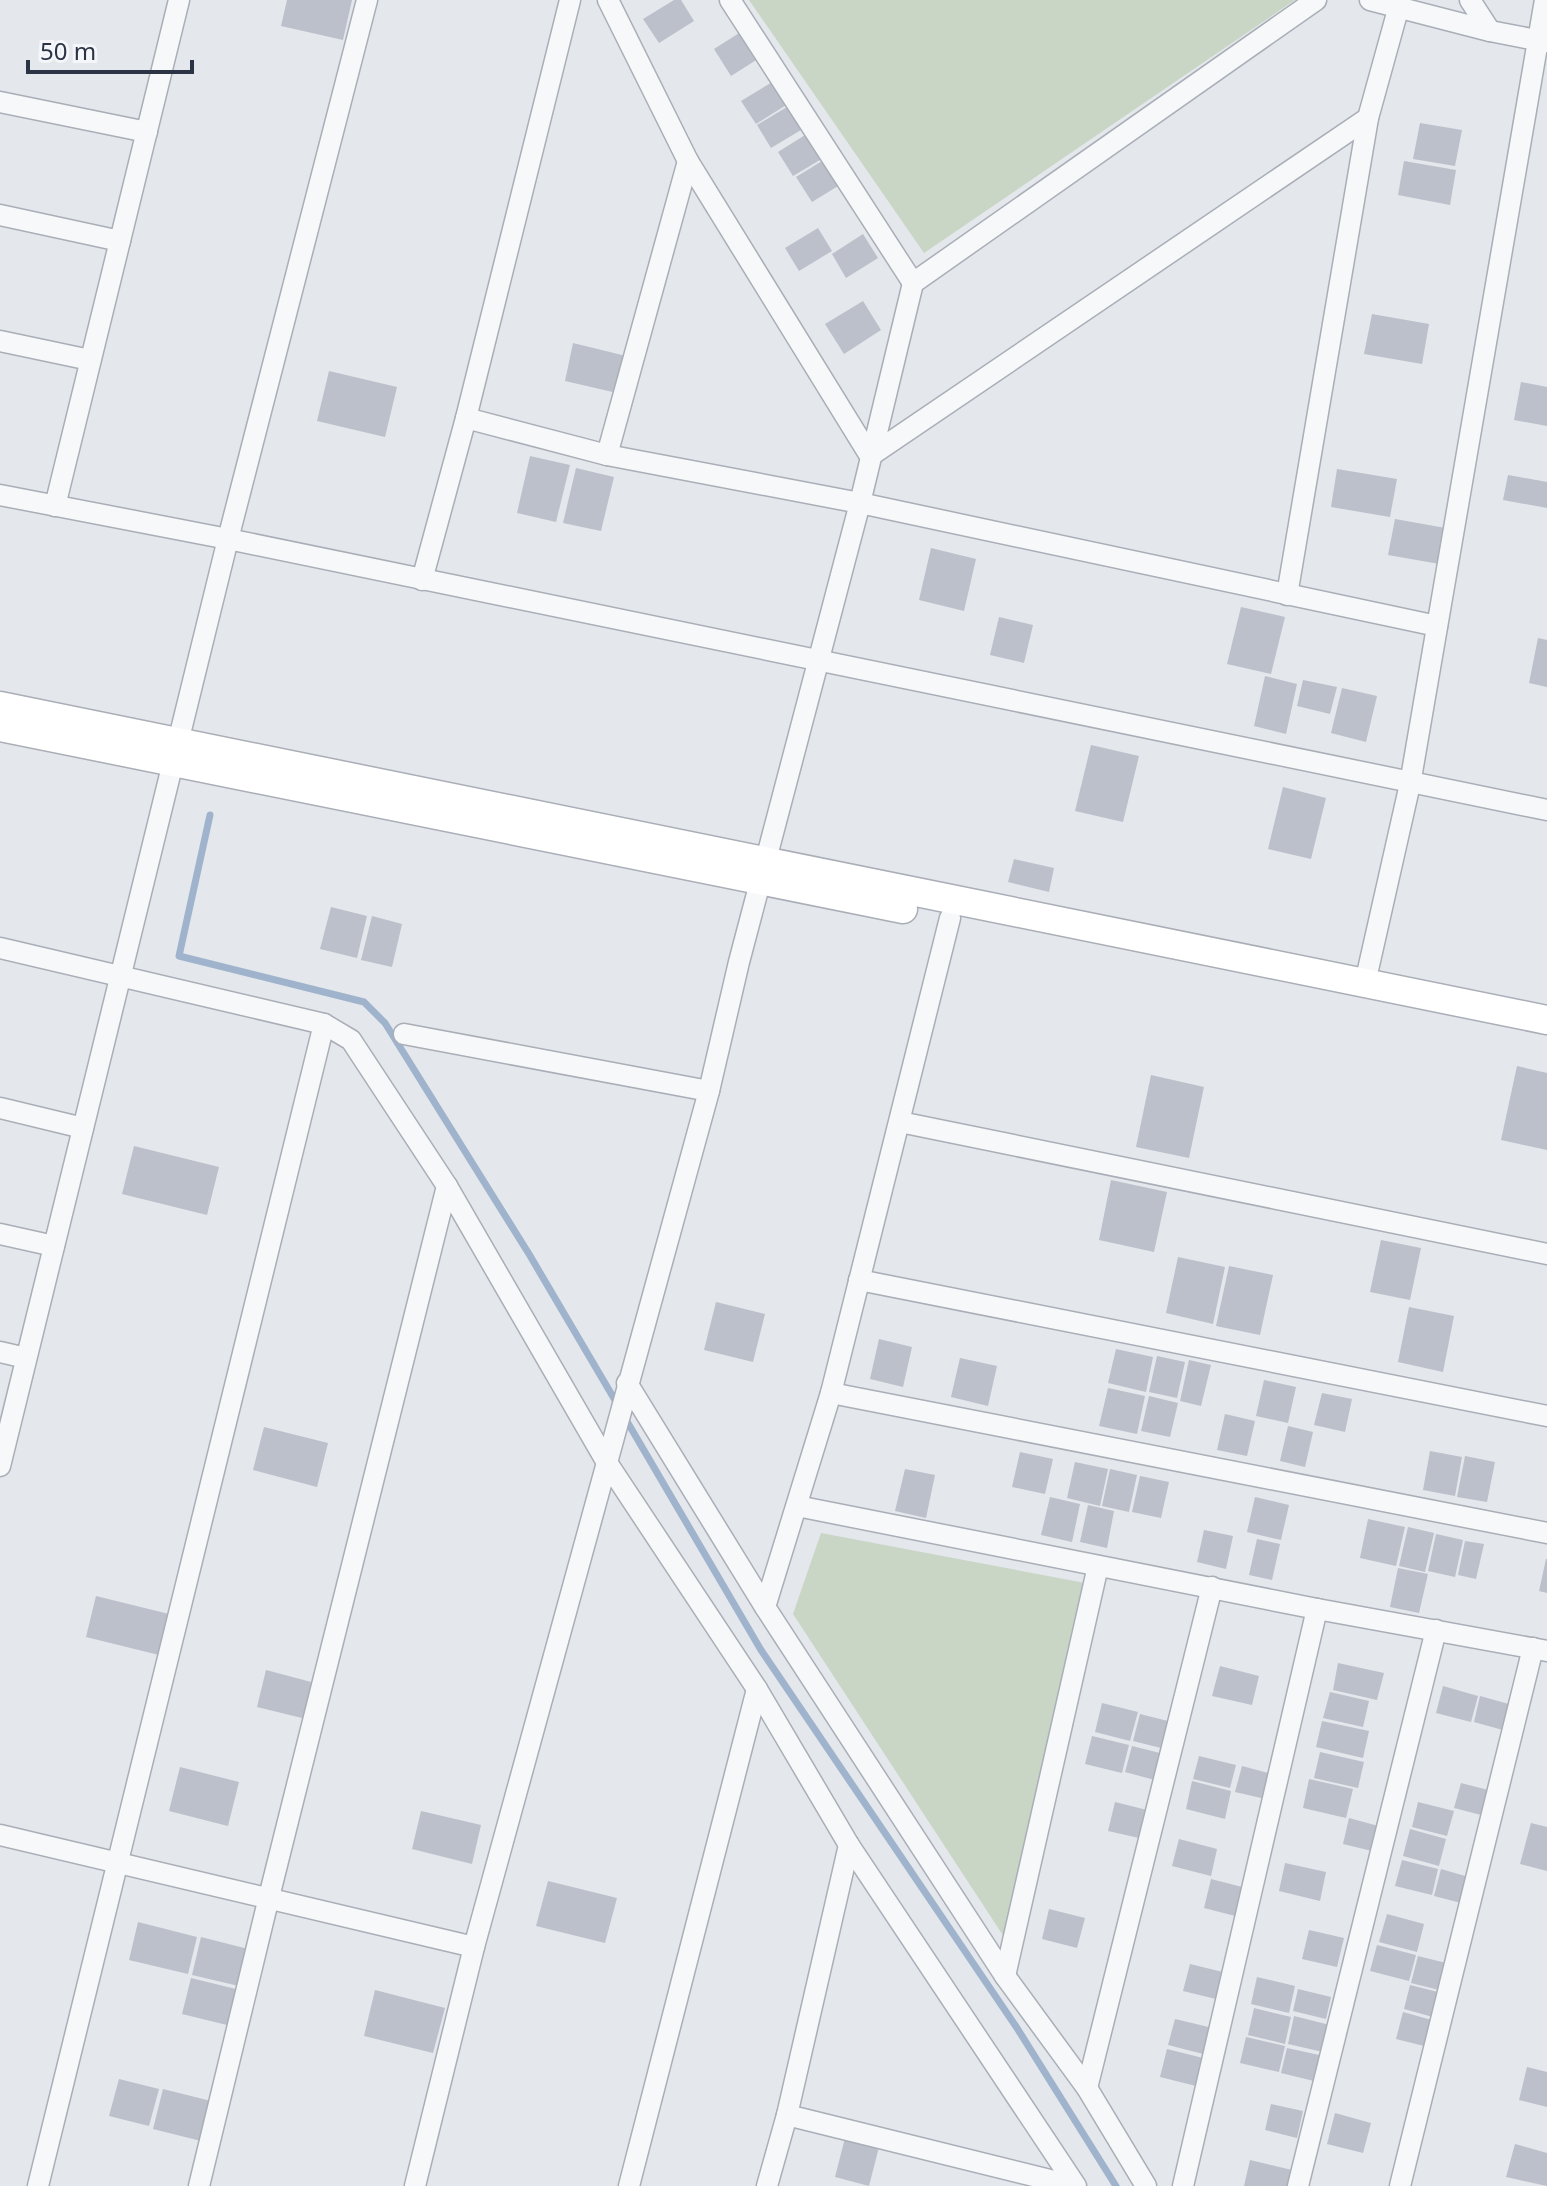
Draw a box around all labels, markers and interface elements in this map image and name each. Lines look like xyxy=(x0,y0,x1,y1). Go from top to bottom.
scale bar xyxy=(28,24,192,74)
text: 50 m xyxy=(40,34,96,67)

